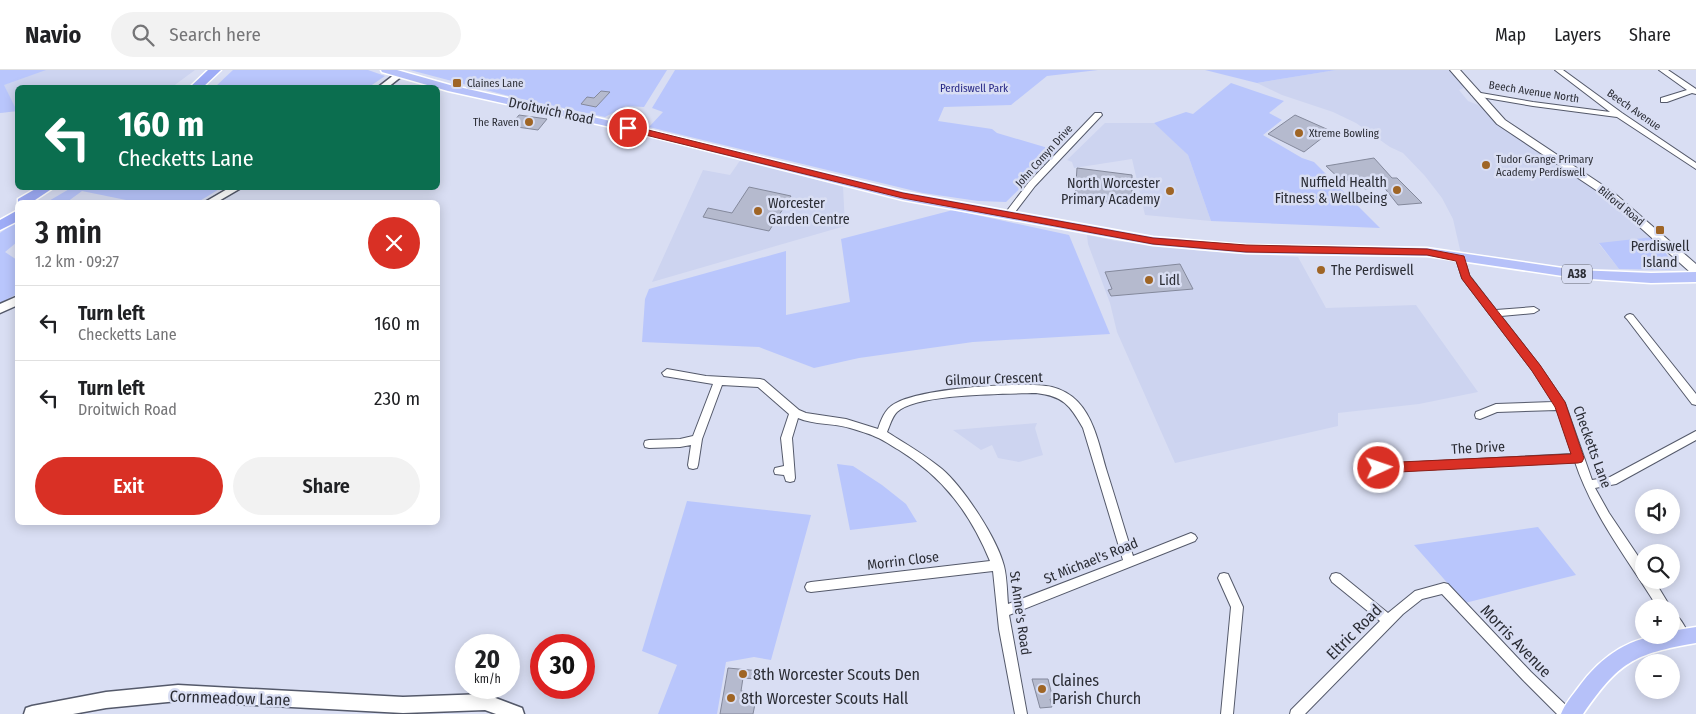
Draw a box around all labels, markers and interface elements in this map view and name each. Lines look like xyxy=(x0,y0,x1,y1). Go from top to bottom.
search box xyxy=(111,12,461,57)
text: Navio xyxy=(25,21,81,49)
icon: search xyxy=(129,21,157,49)
text: Search here xyxy=(169,23,261,46)
text: Map xyxy=(1495,24,1526,46)
text: Layers xyxy=(1554,24,1601,46)
text: Share xyxy=(1629,24,1671,46)
marker: Claines Lane xyxy=(451,77,463,89)
place label: Claines Lane xyxy=(467,77,523,90)
street label: Beech Avenue North xyxy=(1488,78,1580,106)
park label: Perdiswell Park xyxy=(940,82,1009,95)
street label: Beech Avenue xyxy=(1604,87,1664,133)
street label: Droitwich Road xyxy=(507,94,595,128)
text: 160 m xyxy=(118,103,204,145)
icon: left xyxy=(35,105,100,170)
pin xyxy=(607,107,649,149)
icon: arrive xyxy=(614,114,642,142)
place label: The Raven xyxy=(473,116,519,129)
marker: The Raven xyxy=(523,116,535,128)
street label: John Comyn Drive xyxy=(1013,122,1075,190)
marker: Xtreme Bowling xyxy=(1293,127,1305,139)
place label: Xtreme Bowling xyxy=(1309,127,1380,140)
text: Checketts Lane xyxy=(118,145,254,172)
place label: Tudor Grange Primary Academy Perdiswell xyxy=(1496,153,1593,179)
marker: Tudor Grange Primary Academy Perdiswell xyxy=(1480,159,1492,171)
place label: Nuffield Health Fitness & Wellbeing xyxy=(1275,174,1387,207)
place label: North Worcester Primary Academy xyxy=(1061,175,1161,208)
street label: Bilford Road xyxy=(1595,183,1647,229)
marker: Nuffield Health Fitness & Wellbeing xyxy=(1391,184,1403,196)
marker: North Worcester Primary Academy xyxy=(1164,185,1176,197)
place label: Worcester Garden Centre xyxy=(768,195,850,228)
marker: Worcester Garden Centre xyxy=(752,205,764,217)
text: 3 min xyxy=(35,215,102,251)
button: close xyxy=(368,217,420,269)
marker: Perdiswell Island xyxy=(1654,224,1666,236)
place label: Perdiswell Island xyxy=(1631,238,1690,271)
text: 1.2 km · 09:27 xyxy=(35,252,119,271)
place label: The Perdiswell xyxy=(1331,262,1414,279)
marker: The Perdiswell xyxy=(1315,264,1327,276)
road number: A38 xyxy=(1562,264,1592,283)
place label: Lidl xyxy=(1159,272,1180,289)
marker: Lidl xyxy=(1143,274,1155,286)
text: Turn left xyxy=(78,302,145,325)
icon: left xyxy=(35,309,63,337)
text: 160 m xyxy=(374,312,420,335)
text: Checketts Lane xyxy=(78,325,177,344)
street label: Gilmour Crescent xyxy=(945,369,1044,389)
text: Turn left xyxy=(78,377,145,400)
icon: left xyxy=(35,384,63,412)
text: 230 m xyxy=(374,387,420,410)
text: Droitwich Road xyxy=(78,400,177,419)
street label: Checketts Lane xyxy=(1569,404,1615,491)
street label: The Drive xyxy=(1451,438,1505,458)
position arrow xyxy=(1352,441,1404,493)
button: Exit xyxy=(35,457,223,515)
button: Share xyxy=(233,457,420,515)
map controls xyxy=(1635,489,1680,699)
button: sound xyxy=(1635,489,1680,534)
street label: St Michael's Road xyxy=(1042,534,1140,588)
button: search xyxy=(1635,544,1680,589)
street label: Morrin Close xyxy=(866,548,940,574)
street label: St Anne's Road xyxy=(1006,570,1034,656)
button: + xyxy=(1635,599,1680,644)
street label: Eltric Road xyxy=(1322,600,1386,664)
street label: Morris Avenue xyxy=(1477,601,1555,681)
speed limit sign: 30 xyxy=(530,634,595,699)
text: 20 xyxy=(475,645,500,675)
button: − xyxy=(1635,654,1680,699)
place label: 8th Worcester Scouts Den xyxy=(753,665,920,684)
marker: 8th Worcester Scouts Den xyxy=(737,668,749,680)
place label: Claines Parish Church xyxy=(1052,671,1141,708)
text: km/h xyxy=(474,672,501,686)
marker: Claines Parish Church xyxy=(1036,683,1048,695)
street label: Cornmeadow Lane xyxy=(169,686,291,710)
place label: 8th Worcester Scouts Hall xyxy=(741,689,908,708)
marker: 8th Worcester Scouts Hall xyxy=(725,692,737,704)

